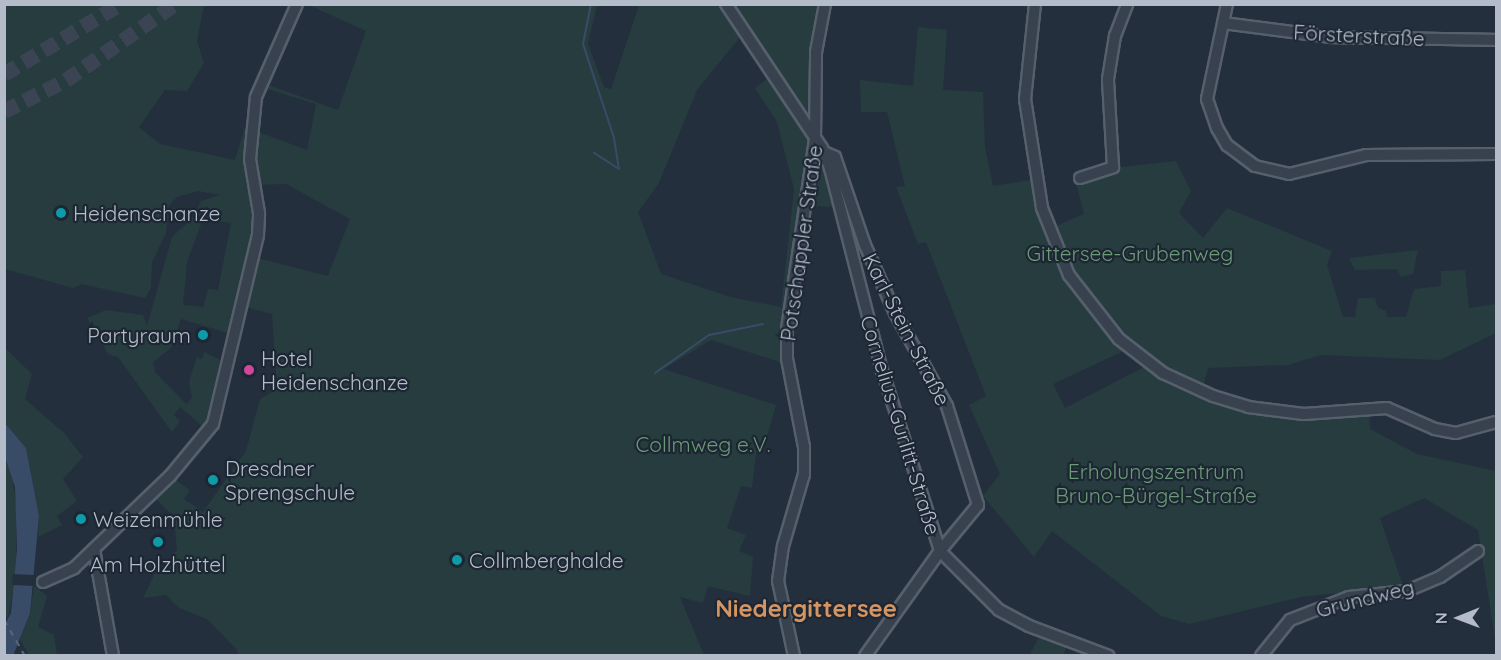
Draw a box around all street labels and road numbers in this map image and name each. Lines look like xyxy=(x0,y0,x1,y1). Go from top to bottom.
street label: Försterstraße xyxy=(1293,19,1425,51)
street label: Potschappler Straße xyxy=(775,143,827,343)
street label: Karl-Stein-Straße xyxy=(858,249,956,409)
street label: Cornelius-Gurlitt-Straße xyxy=(856,312,946,538)
street label: Grundweg xyxy=(1313,574,1417,622)

